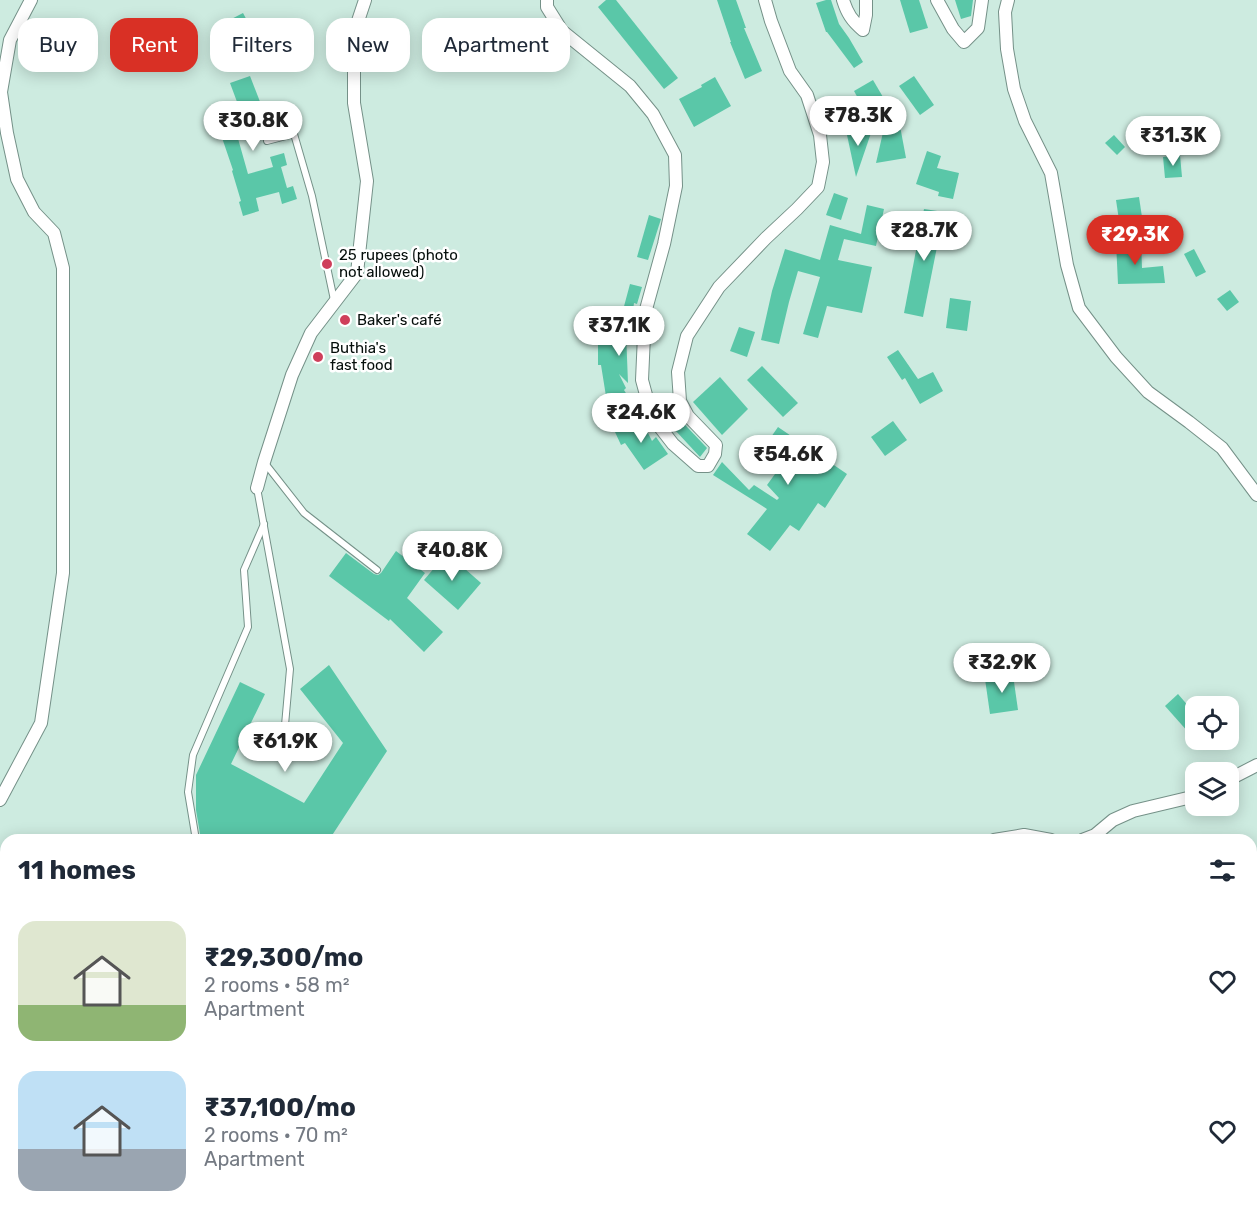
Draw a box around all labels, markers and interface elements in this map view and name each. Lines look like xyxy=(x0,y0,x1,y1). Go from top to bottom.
chip: Buy xyxy=(18,18,98,72)
chip: Rent xyxy=(110,18,198,72)
chip: Filters xyxy=(210,18,314,72)
chip: New xyxy=(326,18,410,72)
chip: Apartment xyxy=(422,18,570,72)
pin: ₹78.3K xyxy=(809,96,907,147)
pin: ₹30.8K xyxy=(204,101,302,152)
text: ₹78.3K xyxy=(823,103,893,127)
text: ₹30.8K xyxy=(217,108,289,132)
pin: ₹31.3K xyxy=(1124,116,1222,167)
text: ₹31.3K xyxy=(1140,123,1206,147)
pin: ₹28.7K xyxy=(875,211,973,262)
pin: ₹29.3K xyxy=(1086,215,1184,266)
text: ₹28.7K xyxy=(890,218,958,242)
text: ₹29.3K xyxy=(1101,222,1169,246)
place label: 25 rupees (photo not allowed) xyxy=(339,246,458,281)
marker: 25 rupees (photo not allowed) xyxy=(320,257,334,271)
pin: ₹37.1K xyxy=(570,306,668,357)
place label: Baker's café xyxy=(357,311,442,329)
marker: Baker's café xyxy=(338,313,352,327)
text: ₹37.1K xyxy=(587,313,651,337)
place label: Buthia's fast food xyxy=(330,339,393,374)
marker: Buthia's fast food xyxy=(311,350,325,364)
pin: ₹24.6K xyxy=(592,393,690,444)
text: ₹24.6K xyxy=(606,400,676,424)
pin: ₹54.6K xyxy=(739,435,837,486)
text: ₹54.6K xyxy=(753,442,823,466)
pin: ₹40.8K xyxy=(403,531,501,582)
text: ₹40.8K xyxy=(416,538,488,562)
pin: ₹32.9K xyxy=(953,643,1051,694)
text: ₹32.9K xyxy=(967,650,1037,674)
map controls xyxy=(1185,696,1239,816)
button: locate xyxy=(1185,696,1239,750)
pin: ₹61.9K xyxy=(236,722,334,773)
text: ₹61.9K xyxy=(252,729,318,753)
button: layers xyxy=(1185,762,1239,816)
icon: filters xyxy=(1206,854,1239,887)
text: 11 homes xyxy=(18,855,136,886)
text: ₹29,300/mo xyxy=(204,942,363,973)
icon: home xyxy=(66,945,138,1017)
icon: heart xyxy=(1206,965,1239,998)
text: 2 rooms · 58 m² xyxy=(204,973,350,997)
text: Apartment xyxy=(204,997,305,1021)
text: ₹37,100/mo xyxy=(204,1092,356,1123)
icon: home xyxy=(66,1095,138,1167)
icon: heart xyxy=(1206,1115,1239,1148)
text: 2 rooms · 70 m² xyxy=(204,1123,348,1147)
text: Apartment xyxy=(204,1147,305,1171)

